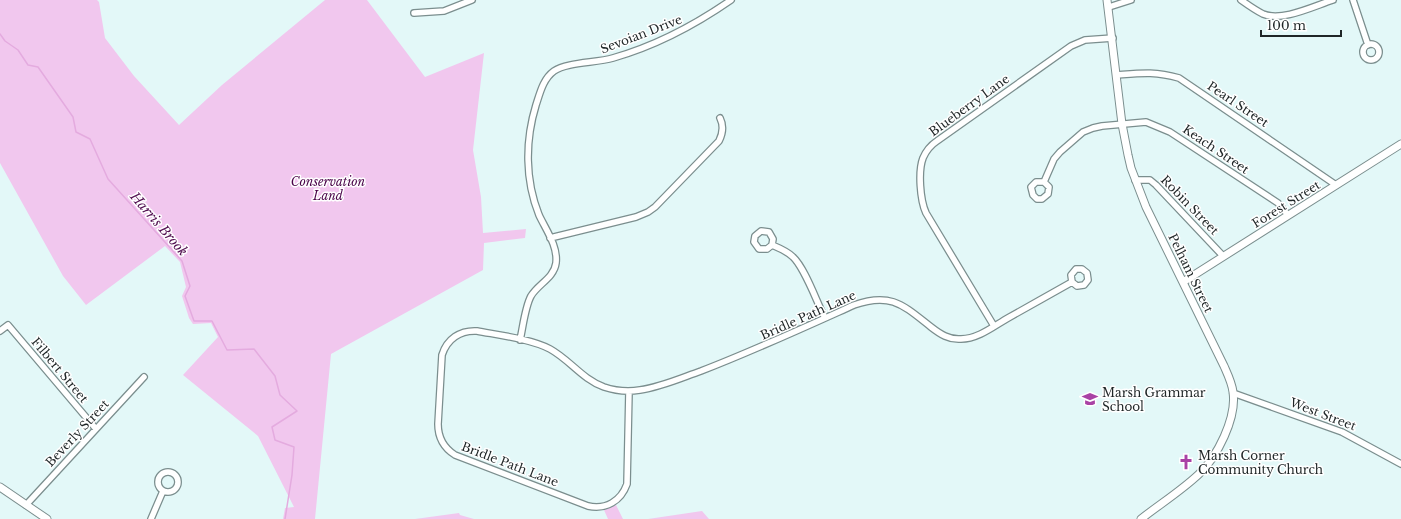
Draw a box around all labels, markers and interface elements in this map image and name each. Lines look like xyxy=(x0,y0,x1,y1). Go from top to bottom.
street label: Sevoian Drive xyxy=(598,12,684,56)
scale bar xyxy=(1261,12,1341,38)
text: 100 m xyxy=(1267,18,1306,33)
street label: Blueberry Lane xyxy=(926,71,1012,139)
street label: Pearl Street xyxy=(1205,78,1272,130)
street label: Keach Street xyxy=(1180,121,1252,177)
street label: Robin Street xyxy=(1158,172,1222,238)
park label: Conservation Land xyxy=(291,174,366,203)
street label: Forest Street xyxy=(1249,177,1323,231)
water label: Harris Brook xyxy=(126,188,192,260)
street label: Pelham Street xyxy=(1165,231,1217,315)
street label: Bridle Path Lane xyxy=(758,287,858,343)
street label: Filbert Street xyxy=(28,334,92,406)
place label: Marsh Grammar School xyxy=(1102,385,1206,414)
school or university icon: Marsh Grammar School xyxy=(1081,390,1099,408)
street label: West Street xyxy=(1287,394,1359,434)
street label: Beverly Street xyxy=(42,396,112,470)
street label: Bridle Path Lane xyxy=(459,439,561,489)
place label: Marsh Corner Community Church xyxy=(1198,448,1323,477)
church icon: Marsh Corner Community Church xyxy=(1177,453,1195,471)

